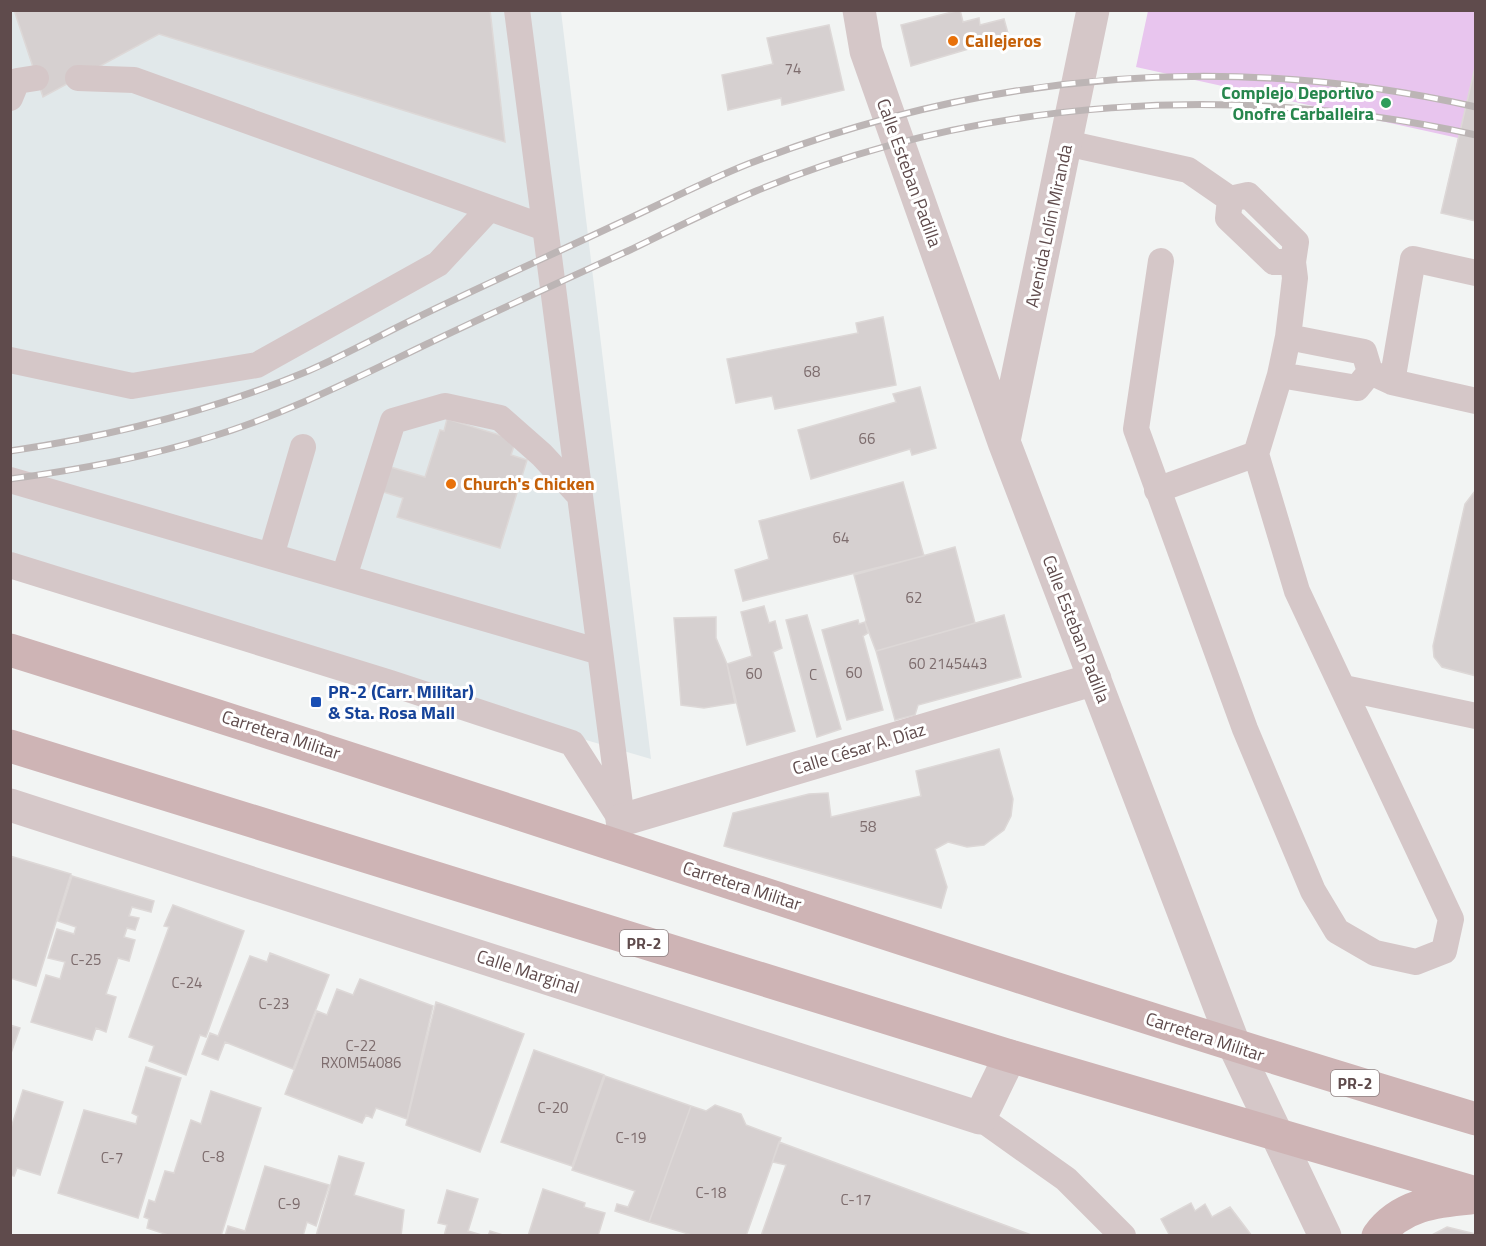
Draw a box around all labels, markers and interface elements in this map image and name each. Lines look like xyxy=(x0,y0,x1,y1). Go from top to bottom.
place label: Callejeros xyxy=(965,27,1041,54)
marker: Callejeros xyxy=(946,34,960,48)
house number: 74 xyxy=(785,57,801,80)
place label: Complejo Deportivo Onofre Carballeira xyxy=(1221,79,1374,127)
street label: Calle Esteban Padilla xyxy=(870,95,949,251)
marker: Complejo Deportivo Onofre Carballeira xyxy=(1379,96,1393,110)
street label: Avenida Lolín Miranda xyxy=(1018,142,1079,310)
house number: 68 xyxy=(804,360,820,383)
house number: 66 xyxy=(859,427,875,450)
place label: Church's Chicken xyxy=(463,470,595,497)
marker: Church's Chicken xyxy=(444,477,458,491)
house number: 64 xyxy=(833,526,849,549)
street label: Calle Esteban Padilla xyxy=(1036,551,1117,707)
house number: 62 xyxy=(906,586,922,609)
house number: 60 2145443 xyxy=(909,652,987,675)
house number: 60 xyxy=(846,661,862,684)
house number: 60 xyxy=(746,662,762,685)
house number: C xyxy=(809,663,817,686)
place label: PR-2 (Carr. Militar) & Sta. Rosa Mall xyxy=(328,678,474,726)
marker: PR-2 (Carr. Militar) & Sta. Rosa Mall xyxy=(309,695,323,709)
street label: Carretera Militar xyxy=(218,703,344,766)
street label: Calle César A. Díaz xyxy=(789,715,929,782)
house number: 58 xyxy=(860,815,876,838)
street label: Carretera Militar xyxy=(679,854,805,917)
road number: PR-2 xyxy=(620,930,668,956)
street label: Calle Marginal xyxy=(473,942,583,1001)
house number: C-25 xyxy=(70,948,102,971)
house number: C-24 xyxy=(171,971,203,994)
house number: C-23 xyxy=(258,992,290,1015)
street label: Carretera Militar xyxy=(1142,1005,1268,1068)
house number: C-22 RX0M54086 xyxy=(321,1034,401,1074)
road number: PR-2 xyxy=(1331,1070,1379,1096)
house number: C-20 xyxy=(537,1096,569,1119)
house number: C-19 xyxy=(615,1126,647,1149)
house number: C-8 xyxy=(202,1145,224,1168)
house number: C-7 xyxy=(101,1146,123,1169)
house number: C-18 xyxy=(695,1181,727,1204)
house number: C-17 xyxy=(840,1188,872,1211)
house number: C-9 xyxy=(278,1192,300,1215)

